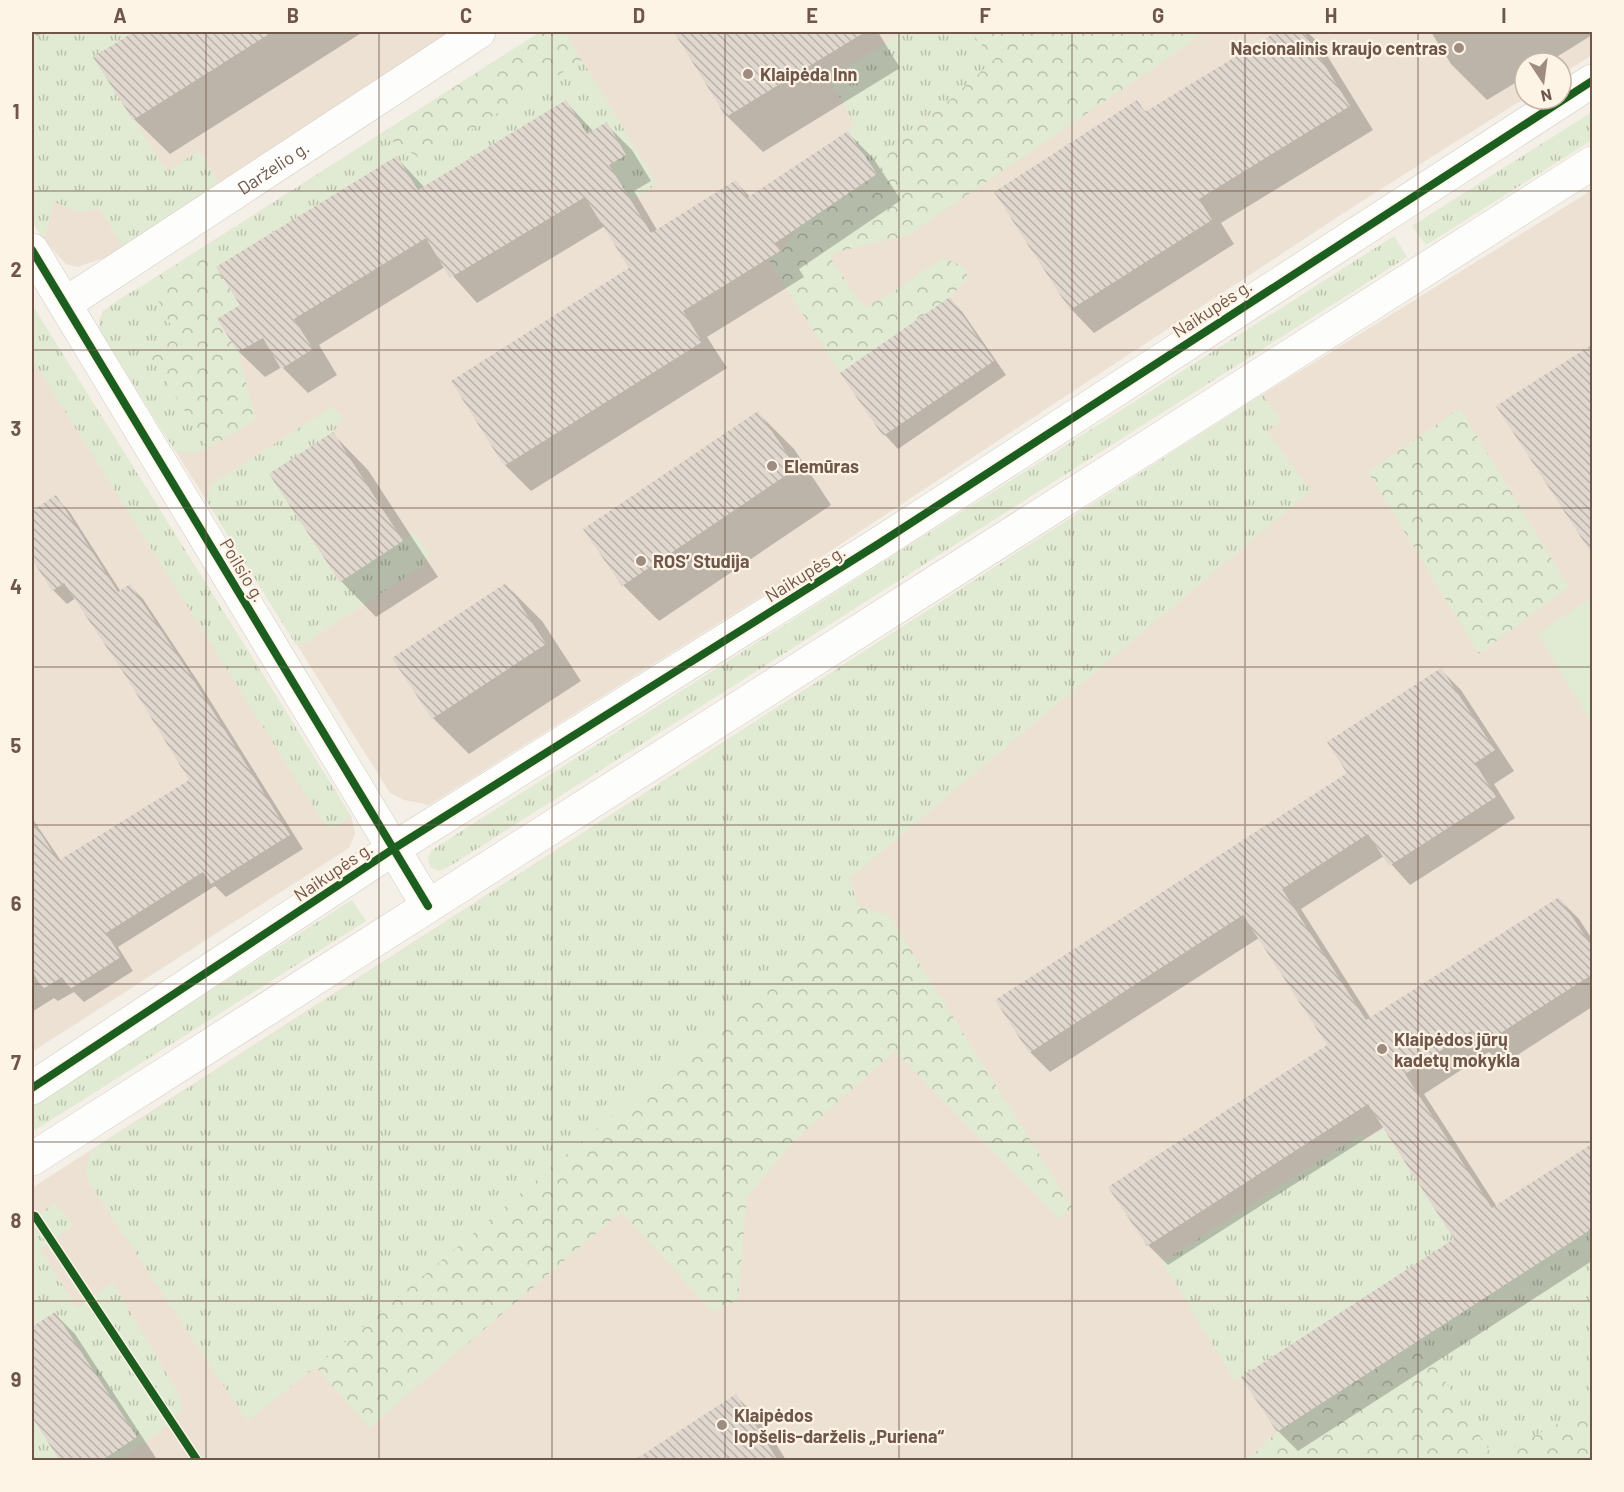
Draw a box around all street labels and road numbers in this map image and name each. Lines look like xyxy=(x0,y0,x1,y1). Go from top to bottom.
street label: Darželio g. xyxy=(233,136,313,199)
street label: Naikupės g. xyxy=(1168,274,1256,342)
street label: Poilsio g. xyxy=(216,534,270,606)
street label: Naikupės g. xyxy=(761,540,849,606)
street label: Naikupės g. xyxy=(289,837,377,905)

